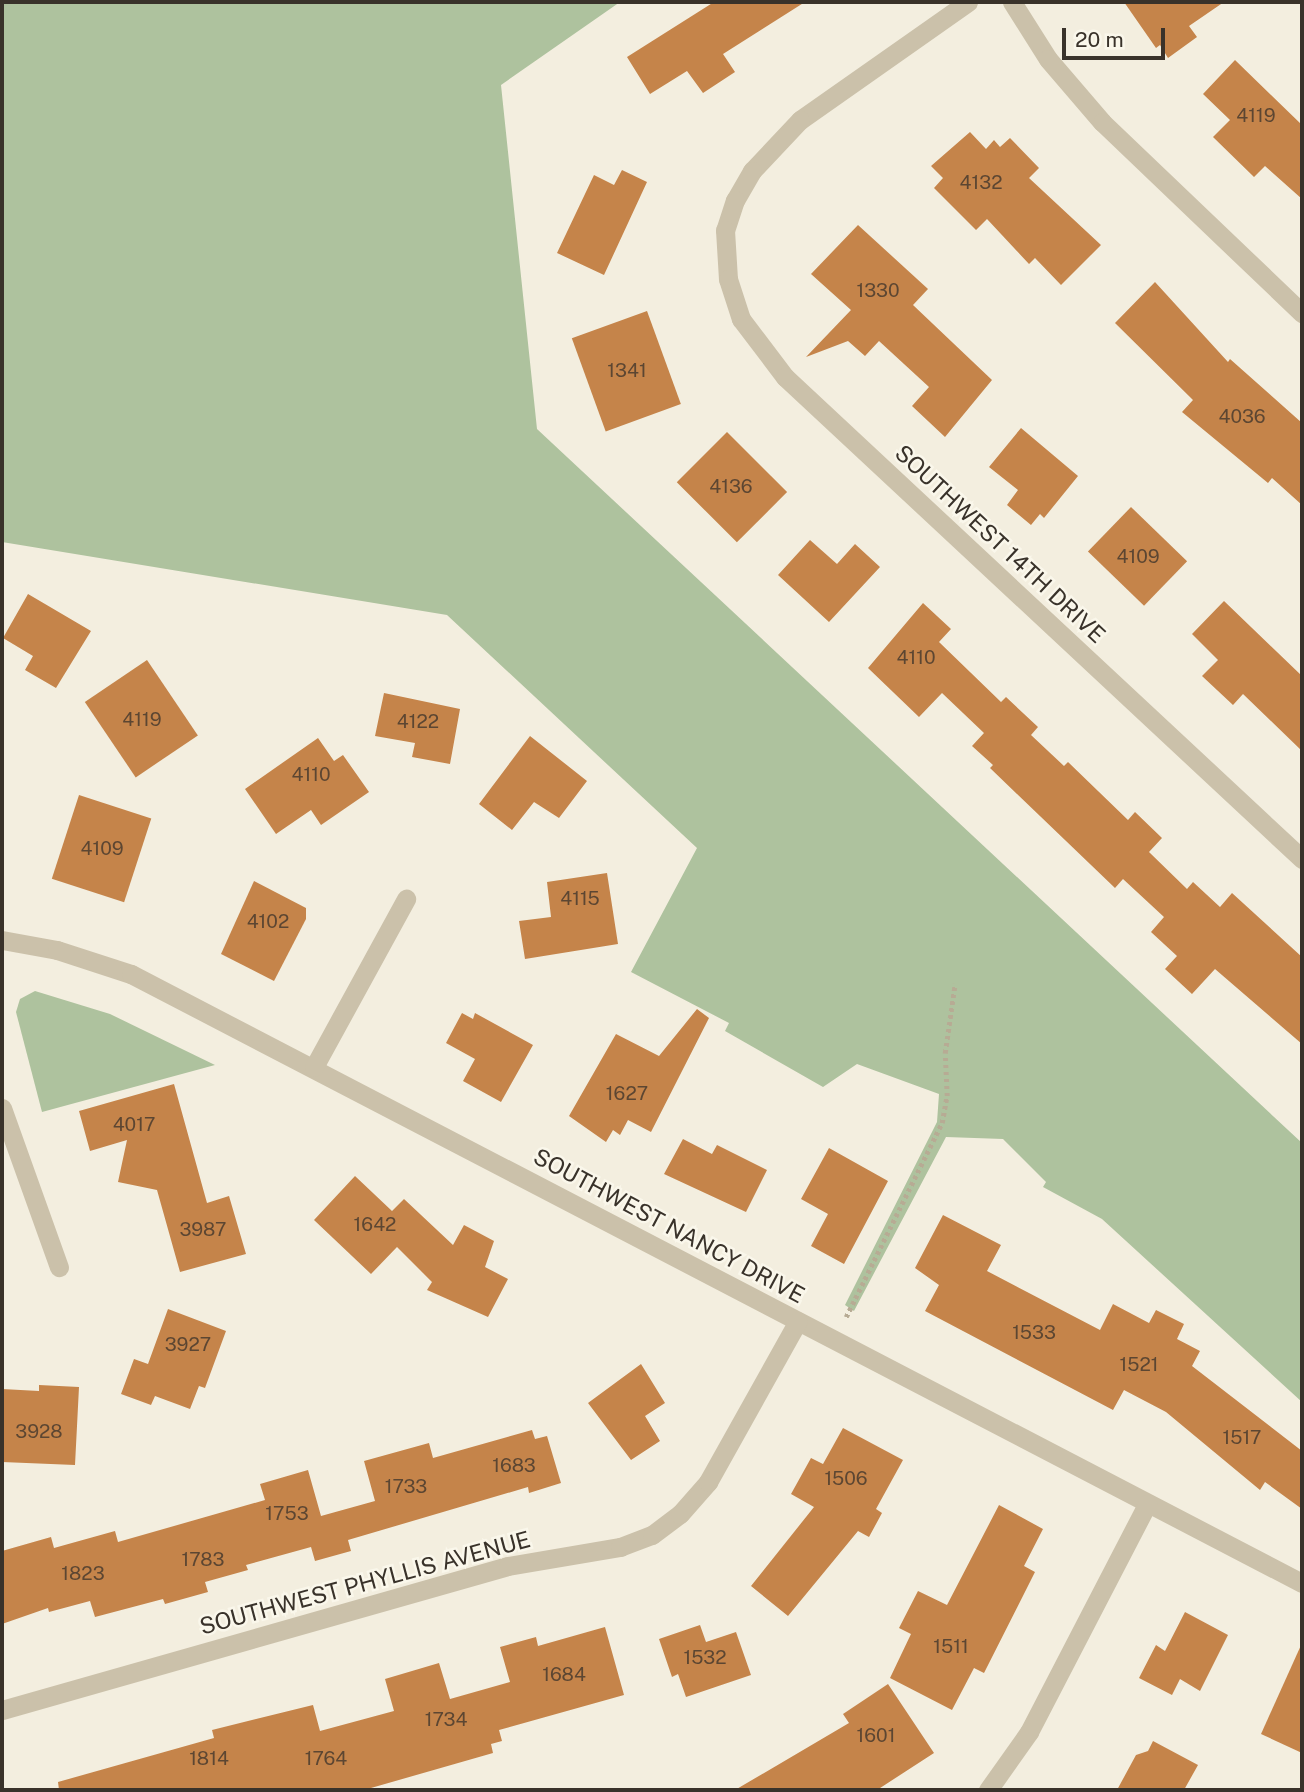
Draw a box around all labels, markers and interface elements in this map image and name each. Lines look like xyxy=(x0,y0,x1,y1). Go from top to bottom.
scale bar xyxy=(1066,14,1169,58)
text: 20 m xyxy=(1075,27,1124,52)
house number: 4119 xyxy=(1236,105,1276,127)
house number: 4132 xyxy=(960,172,1002,194)
house number: 1330 xyxy=(856,280,900,302)
house number: 1341 xyxy=(607,360,647,382)
house number: 4036 xyxy=(1218,406,1266,428)
street label: SOUTHWEST 14TH DRIVE xyxy=(889,439,1111,649)
house number: 4136 xyxy=(709,476,753,498)
house number: 4109 xyxy=(1116,546,1160,568)
house number: 4110 xyxy=(896,647,936,669)
house number: 4119 xyxy=(122,709,162,731)
house number: 4122 xyxy=(397,711,439,733)
house number: 4110 xyxy=(291,764,331,786)
house number: 4109 xyxy=(80,838,124,860)
house number: 4115 xyxy=(560,888,600,910)
house number: 4102 xyxy=(247,911,289,933)
house number: 1627 xyxy=(606,1083,648,1105)
house number: 4017 xyxy=(113,1114,155,1136)
street label: SOUTHWEST NANCY DRIVE xyxy=(529,1143,809,1309)
house number: 1642 xyxy=(354,1214,396,1236)
house number: 3987 xyxy=(180,1219,226,1241)
house number: 1533 xyxy=(1012,1322,1056,1344)
house number: 3927 xyxy=(165,1334,211,1356)
house number: 1521 xyxy=(1120,1354,1158,1376)
house number: 3928 xyxy=(15,1421,63,1443)
house number: 1517 xyxy=(1222,1427,1262,1449)
house number: 1683 xyxy=(492,1455,536,1477)
house number: 1506 xyxy=(824,1468,868,1490)
house number: 1733 xyxy=(385,1476,427,1498)
house number: 1753 xyxy=(265,1503,309,1525)
street label: SOUTHWEST PHYLLIS AVENUE xyxy=(197,1526,533,1640)
house number: 1783 xyxy=(182,1549,224,1571)
house number: 1823 xyxy=(61,1563,105,1585)
house number: 1511 xyxy=(933,1636,969,1658)
house number: 1532 xyxy=(683,1647,727,1669)
house number: 1684 xyxy=(542,1664,586,1686)
house number: 1734 xyxy=(425,1709,467,1731)
house number: 1601 xyxy=(857,1725,895,1747)
house number: 1814 xyxy=(189,1748,229,1770)
house number: 1764 xyxy=(305,1748,347,1770)

